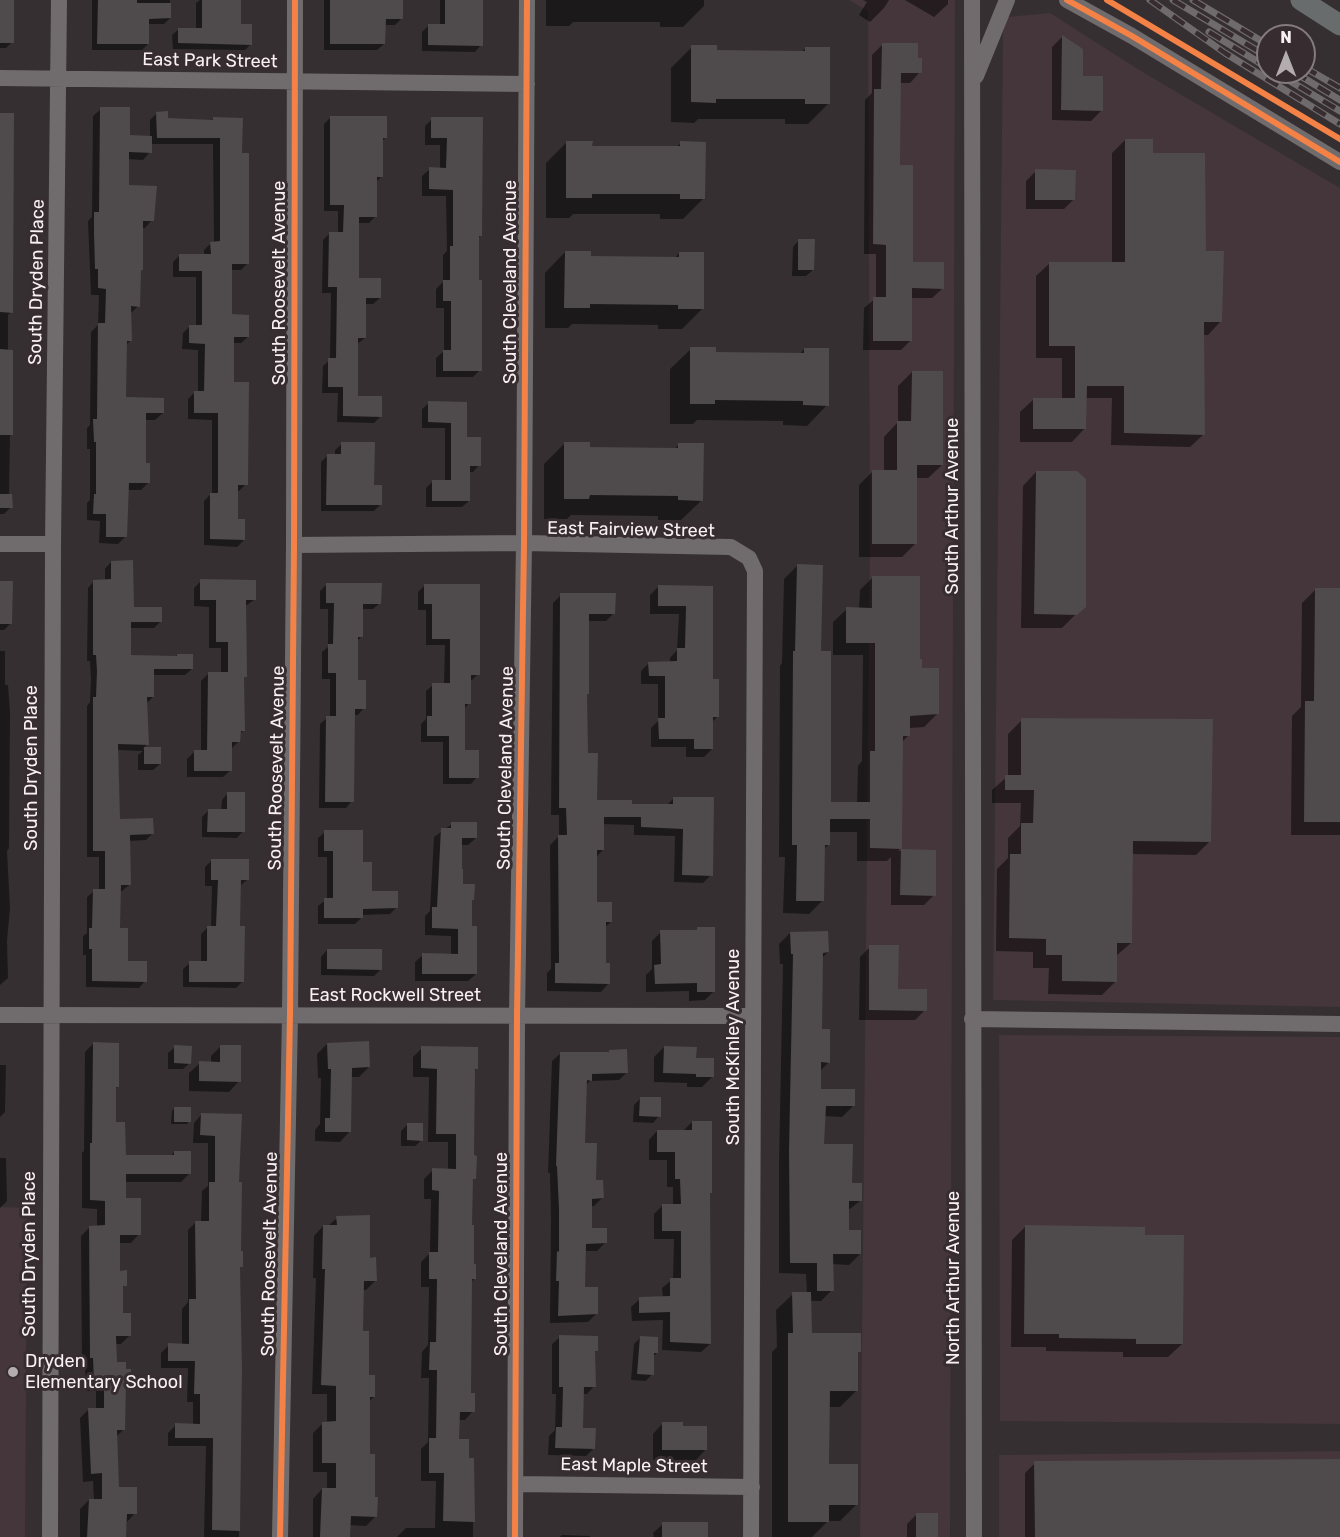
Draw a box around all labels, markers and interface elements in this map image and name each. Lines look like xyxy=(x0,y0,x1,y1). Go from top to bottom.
north arrow xyxy=(1256,24,1316,84)
text: N xyxy=(1280,28,1292,47)
street label: East Park Street xyxy=(142,49,278,73)
street label: South Cleveland Avenue xyxy=(500,180,522,384)
street label: South Roosevelt Avenue xyxy=(269,181,291,385)
street label: South Dryden Place xyxy=(25,199,49,365)
street label: South Arthur Avenue xyxy=(942,418,964,594)
street label: East Fairview Street xyxy=(547,518,715,542)
street label: South Roosevelt Avenue xyxy=(264,666,290,870)
street label: South Cleveland Avenue xyxy=(493,666,519,870)
street label: South Dryden Place xyxy=(21,685,43,851)
street label: South McKinley Avenue xyxy=(723,949,745,1145)
street label: East Rockwell Street xyxy=(309,985,481,1007)
street label: South Roosevelt Avenue xyxy=(257,1152,283,1356)
street label: South Cleveland Avenue xyxy=(491,1152,513,1356)
street label: South Dryden Place xyxy=(19,1171,41,1337)
street label: North Arthur Avenue xyxy=(943,1191,965,1365)
place label: Dryden Elementary School xyxy=(25,1351,183,1394)
marker: Dryden Elementary School xyxy=(6,1365,20,1379)
street label: East Maple Street xyxy=(560,1454,708,1478)

